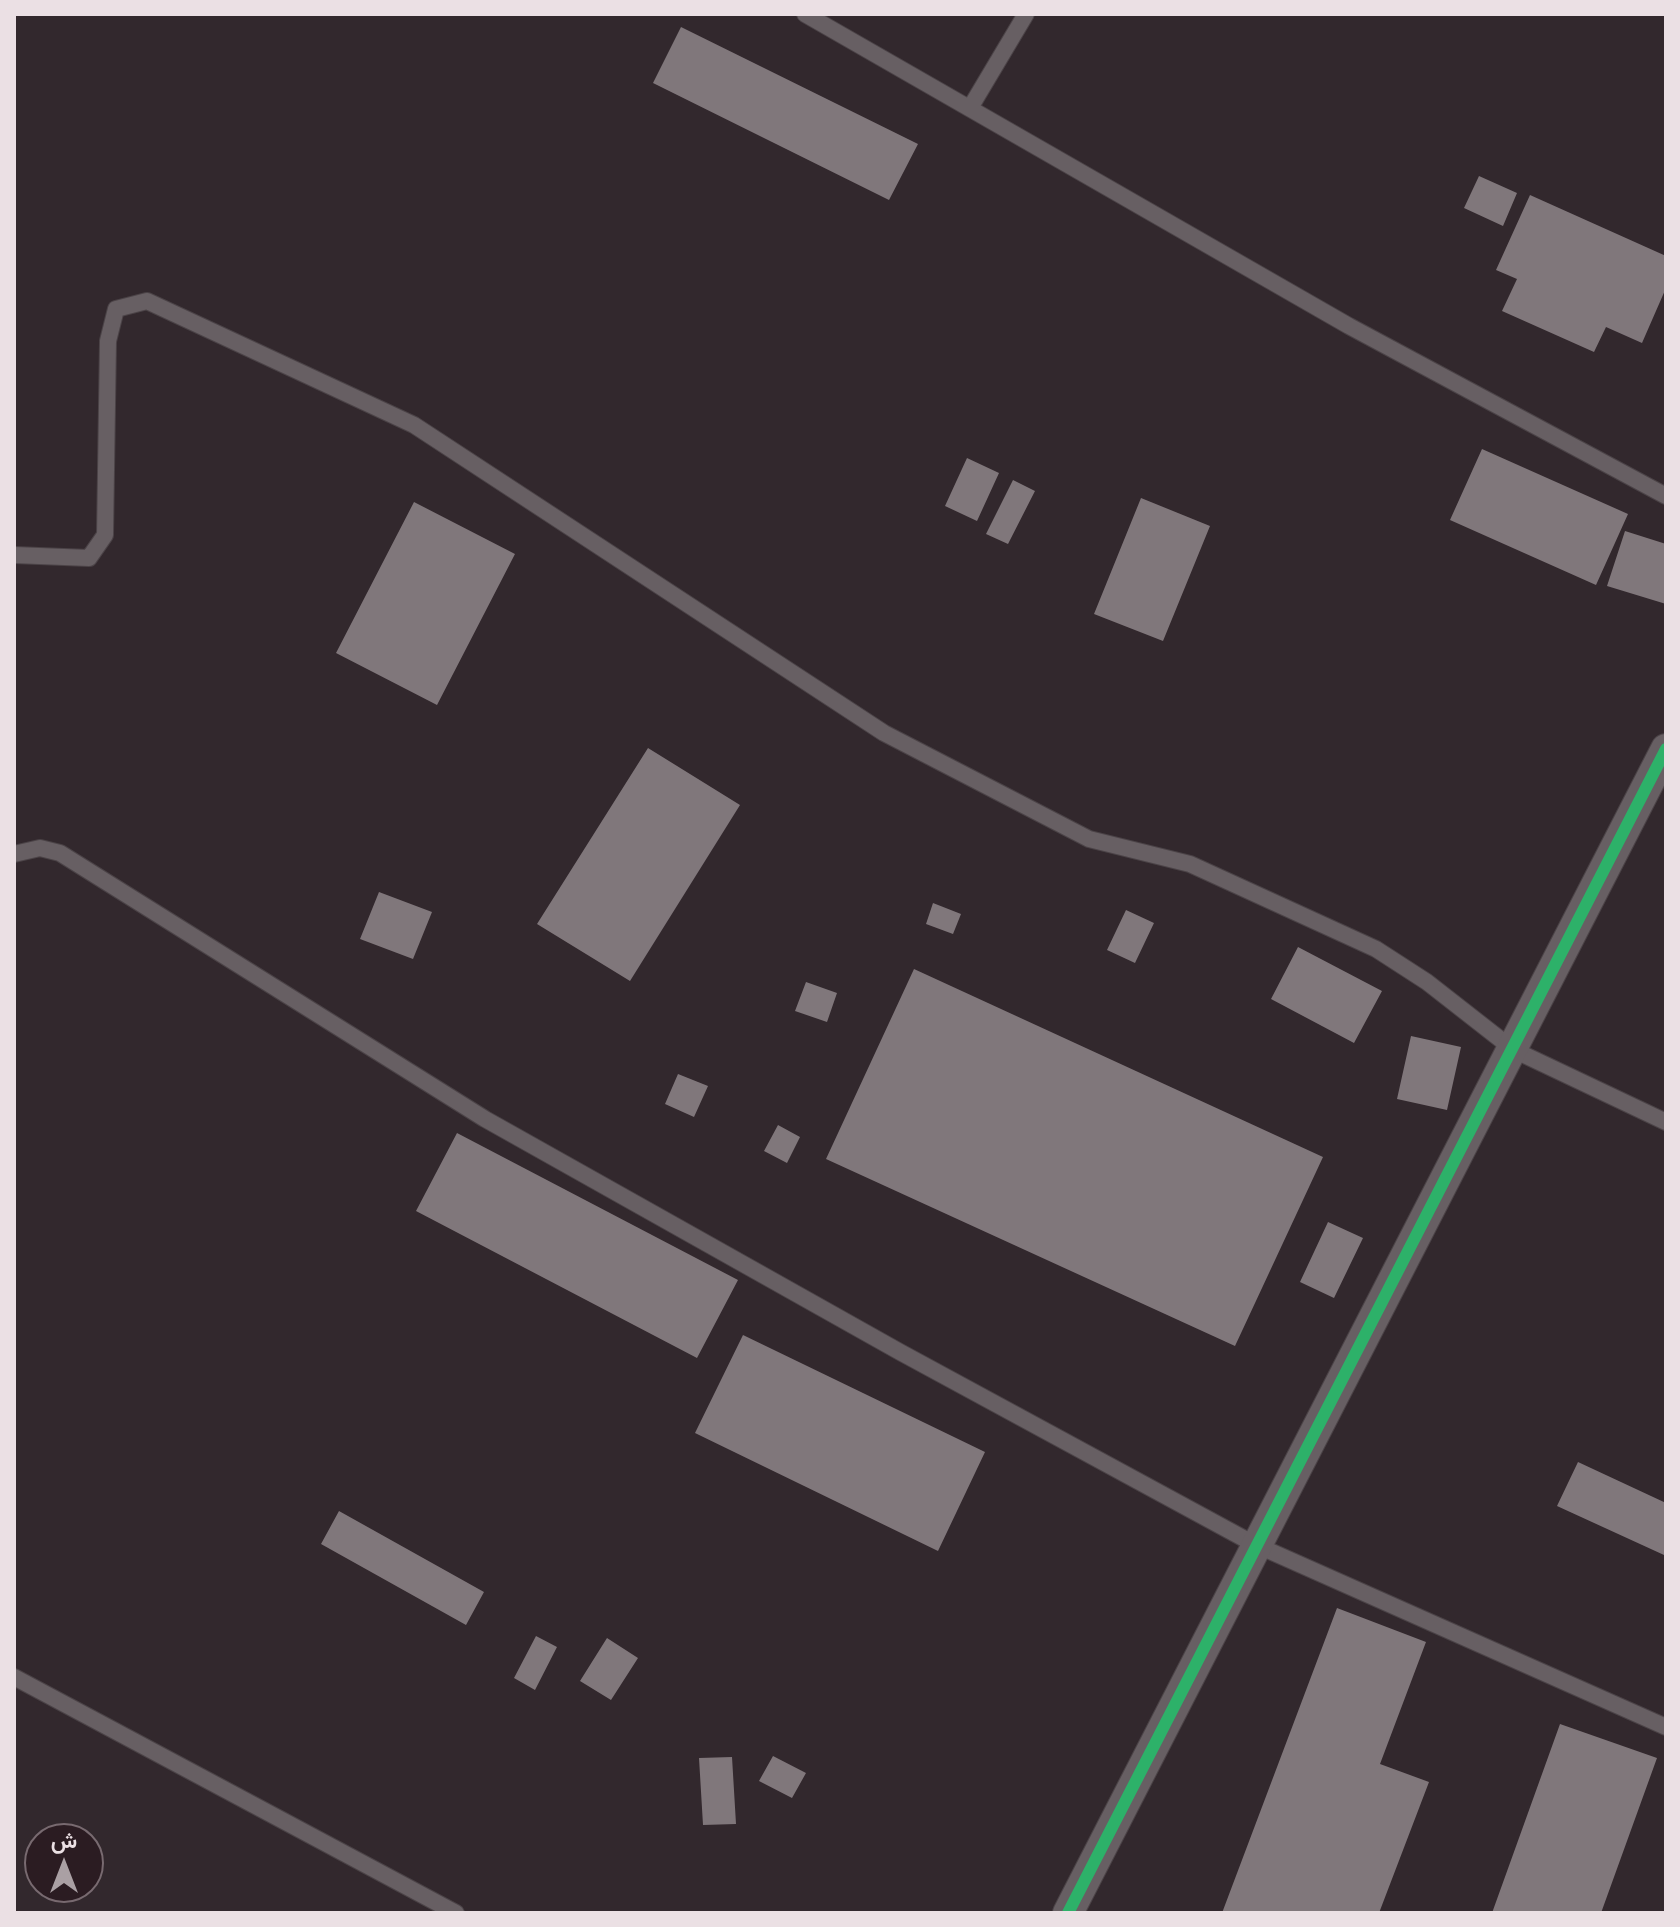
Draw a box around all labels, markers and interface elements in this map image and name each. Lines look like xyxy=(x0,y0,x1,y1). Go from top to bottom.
north arrow xyxy=(24,1823,104,1903)
text: ش xyxy=(51,1827,77,1854)

